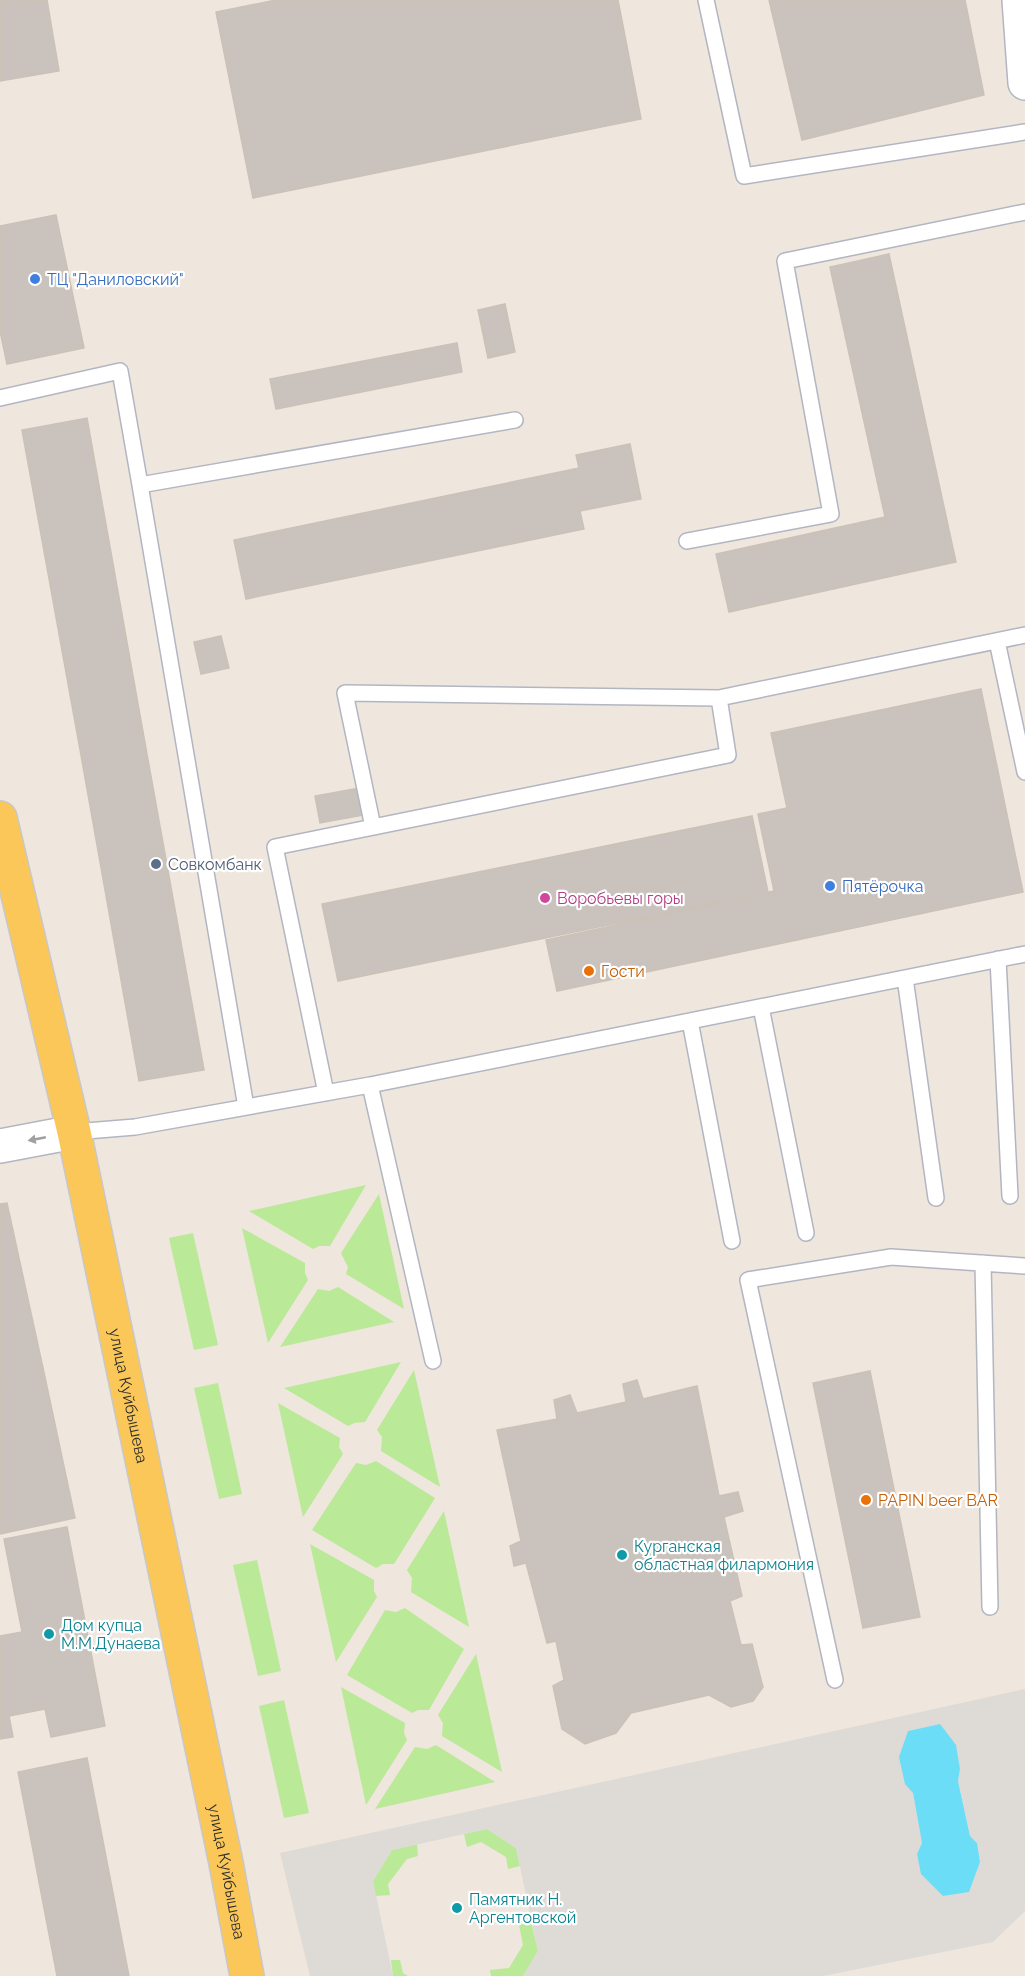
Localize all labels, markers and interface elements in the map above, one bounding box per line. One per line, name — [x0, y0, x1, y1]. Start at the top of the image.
place label: ТЦ "Даниловский" — [47, 270, 184, 289]
marker: ТЦ "Даниловский" — [28, 272, 42, 286]
place label: Совкомбанк — [168, 855, 262, 874]
marker: Совкомбанк — [149, 857, 163, 871]
place label: Пятёрочка — [842, 877, 923, 896]
marker: Пятёрочка — [823, 879, 837, 893]
place label: Воробьевы горы — [557, 889, 684, 908]
marker: Воробьевы горы — [538, 891, 552, 905]
place label: Гости — [601, 962, 645, 981]
marker: Гости — [582, 964, 596, 978]
one-way arrow — [27, 1135, 46, 1144]
street label: улица Куйбышева — [105, 1327, 152, 1465]
place label: PAPIN beer BAR — [878, 1491, 998, 1510]
marker: PAPIN beer BAR — [859, 1493, 873, 1507]
place label: Курганская областная филармония — [634, 1537, 814, 1574]
marker: Курганская областная филармония — [615, 1548, 629, 1562]
place label: Дом купца М.М.Дунаева — [61, 1616, 161, 1653]
marker: Дом купца М.М.Дунаева — [42, 1627, 56, 1641]
street label: улица Куйбышева — [204, 1803, 249, 1941]
place label: Памятник Н. Аргентовской — [469, 1890, 576, 1927]
marker: Памятник Н. Аргентовской — [450, 1901, 464, 1915]

